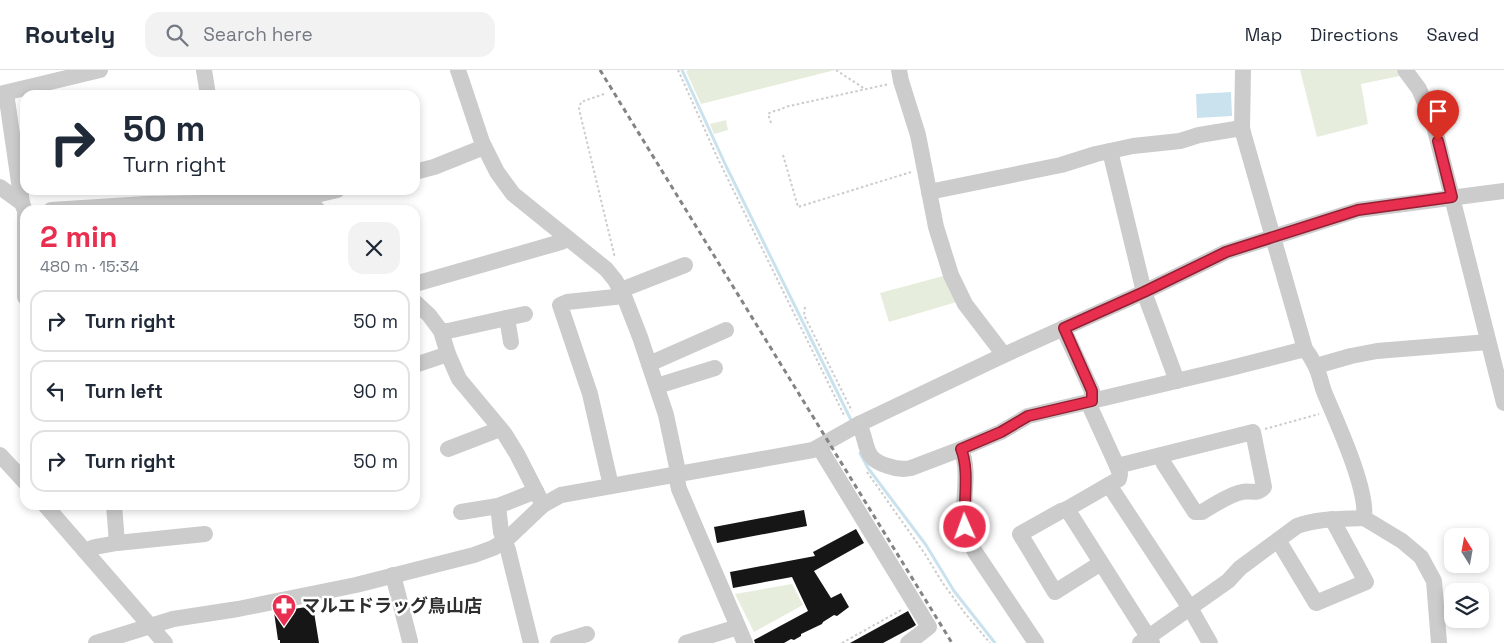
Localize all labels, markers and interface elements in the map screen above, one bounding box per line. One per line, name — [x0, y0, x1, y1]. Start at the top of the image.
search box — [145, 12, 495, 57]
text: Routely — [25, 19, 115, 50]
icon: search — [163, 21, 191, 49]
text: Search here — [203, 22, 313, 47]
text: Map — [1245, 23, 1282, 46]
text: Directions — [1310, 23, 1399, 46]
text: Saved — [1427, 23, 1479, 46]
pin — [1417, 90, 1459, 141]
icon: arrive — [1424, 97, 1452, 125]
text: 50 m — [123, 107, 205, 151]
icon: right — [40, 110, 105, 175]
text: Turn right — [123, 150, 226, 178]
text: 2 min — [40, 217, 118, 256]
button: close — [348, 222, 400, 274]
text: 480 m · 15:34 — [40, 256, 139, 277]
icon: right — [42, 307, 70, 335]
text: Turn right — [85, 309, 175, 334]
text: 50 m — [353, 309, 398, 334]
icon: left — [42, 377, 70, 405]
text: Turn left — [85, 379, 163, 404]
text: 90 m — [353, 379, 398, 404]
icon: right — [42, 447, 70, 475]
text: Turn right — [85, 449, 175, 474]
text: 50 m — [353, 449, 398, 474]
position arrow — [938, 500, 990, 552]
north arrow — [1444, 528, 1489, 572]
map controls — [1444, 528, 1489, 628]
button: layers — [1444, 583, 1489, 628]
pharmacy icon: マルエドラッグ鳥山店 — [271, 593, 297, 627]
place label: マルエドラッグ鳥山店 — [302, 594, 482, 617]

